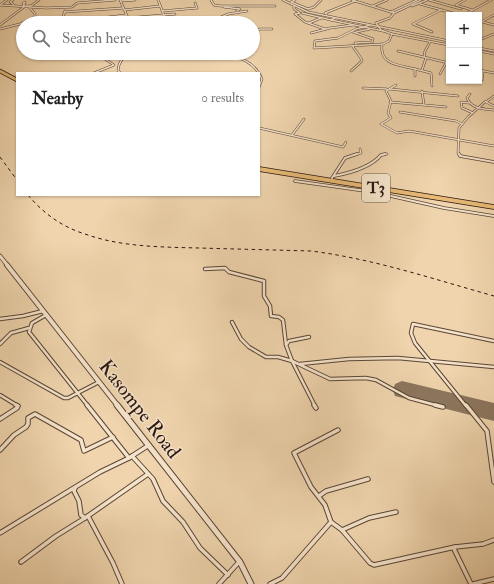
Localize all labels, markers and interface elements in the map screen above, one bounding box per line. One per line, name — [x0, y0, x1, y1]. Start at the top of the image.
map controls — [446, 12, 482, 84]
button: + — [446, 12, 482, 48]
search box — [16, 16, 260, 60]
icon: search — [30, 27, 52, 49]
text: Search here — [62, 29, 131, 48]
button: − — [446, 48, 482, 84]
text: Nearby — [32, 88, 83, 109]
text: 0 results — [201, 90, 244, 106]
road number: T3 — [362, 174, 390, 202]
street label: Kasompe Road — [93, 355, 186, 464]

